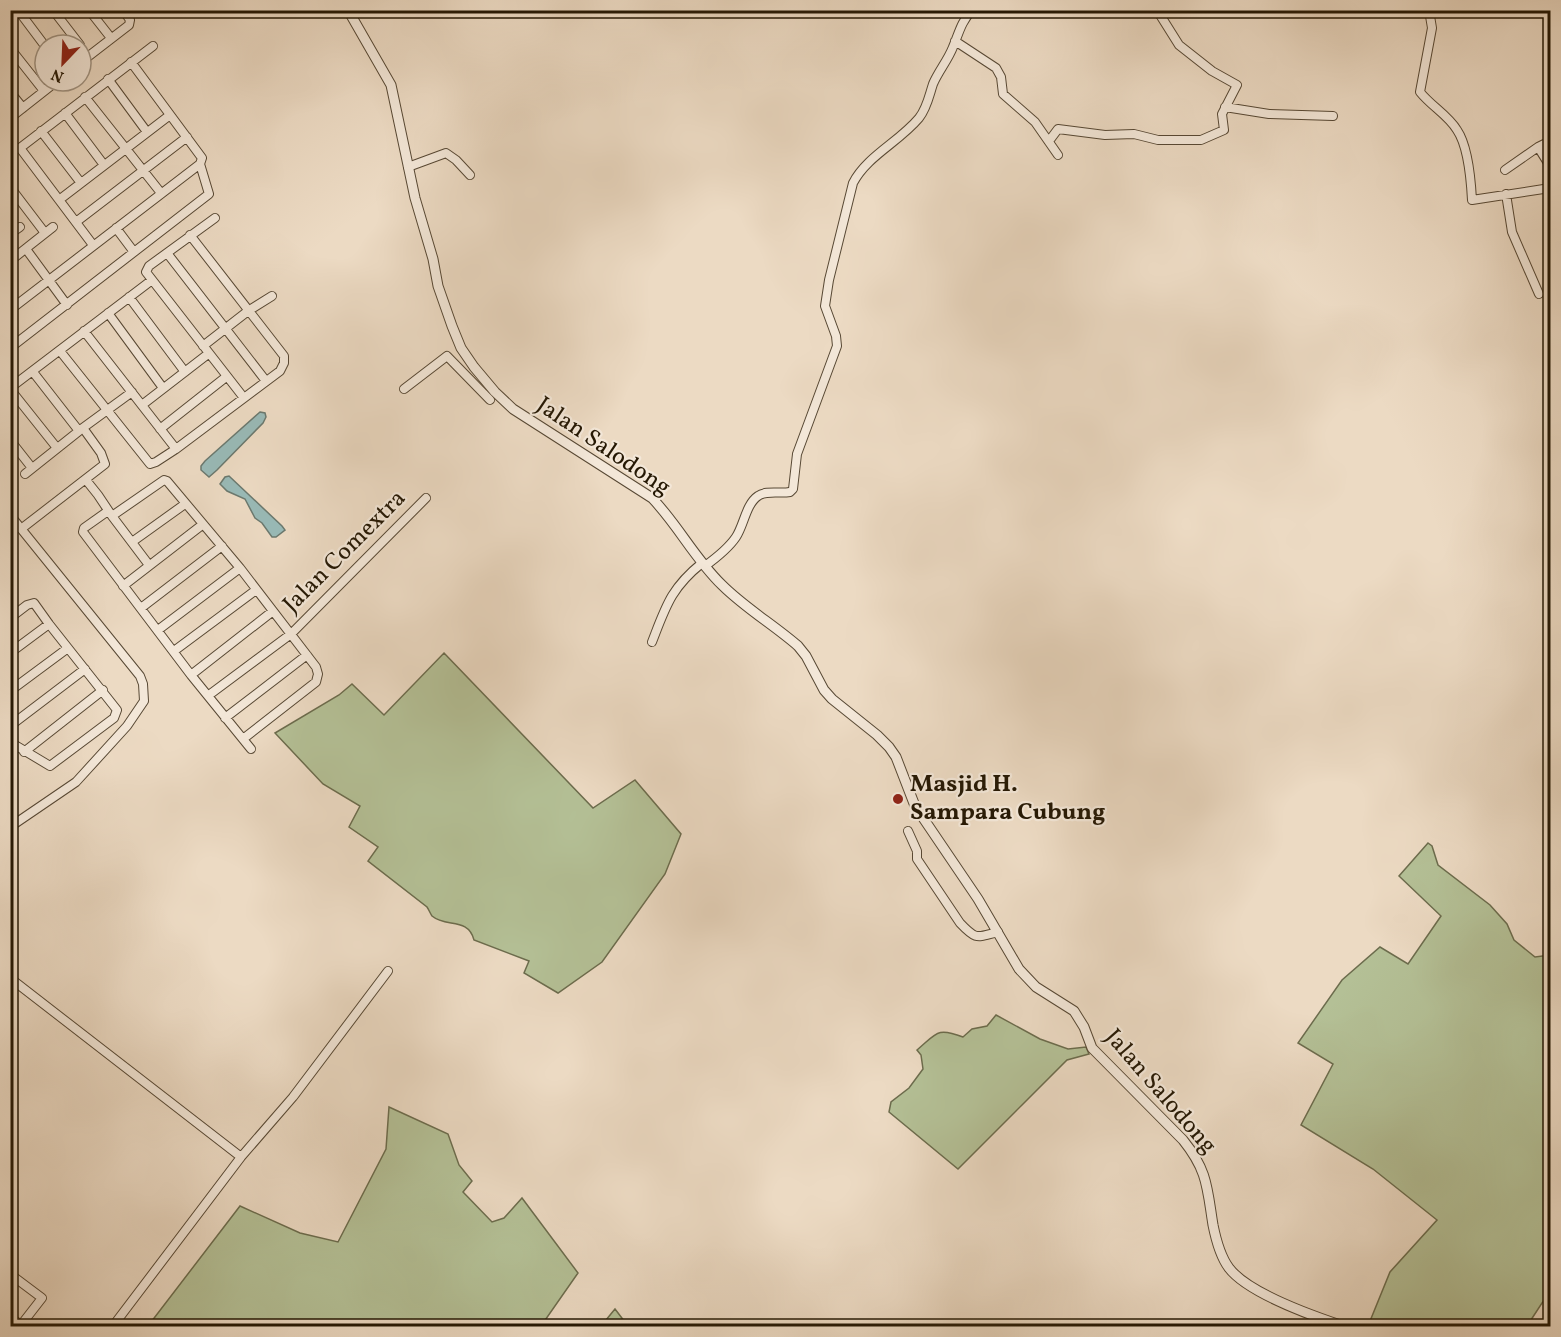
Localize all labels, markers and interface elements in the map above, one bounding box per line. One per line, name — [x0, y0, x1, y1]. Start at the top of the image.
north arrow — [33, 33, 93, 93]
text: N — [48, 62, 68, 87]
street label: Jalan Salodong — [529, 389, 677, 505]
street label: Jalan Comextra — [276, 483, 414, 621]
place label: Masjid H. Sampara Cubung — [910, 768, 1105, 830]
marker: Masjid H. Sampara Cubung — [891, 792, 905, 806]
street label: Jalan Salodong — [1096, 1022, 1224, 1162]

